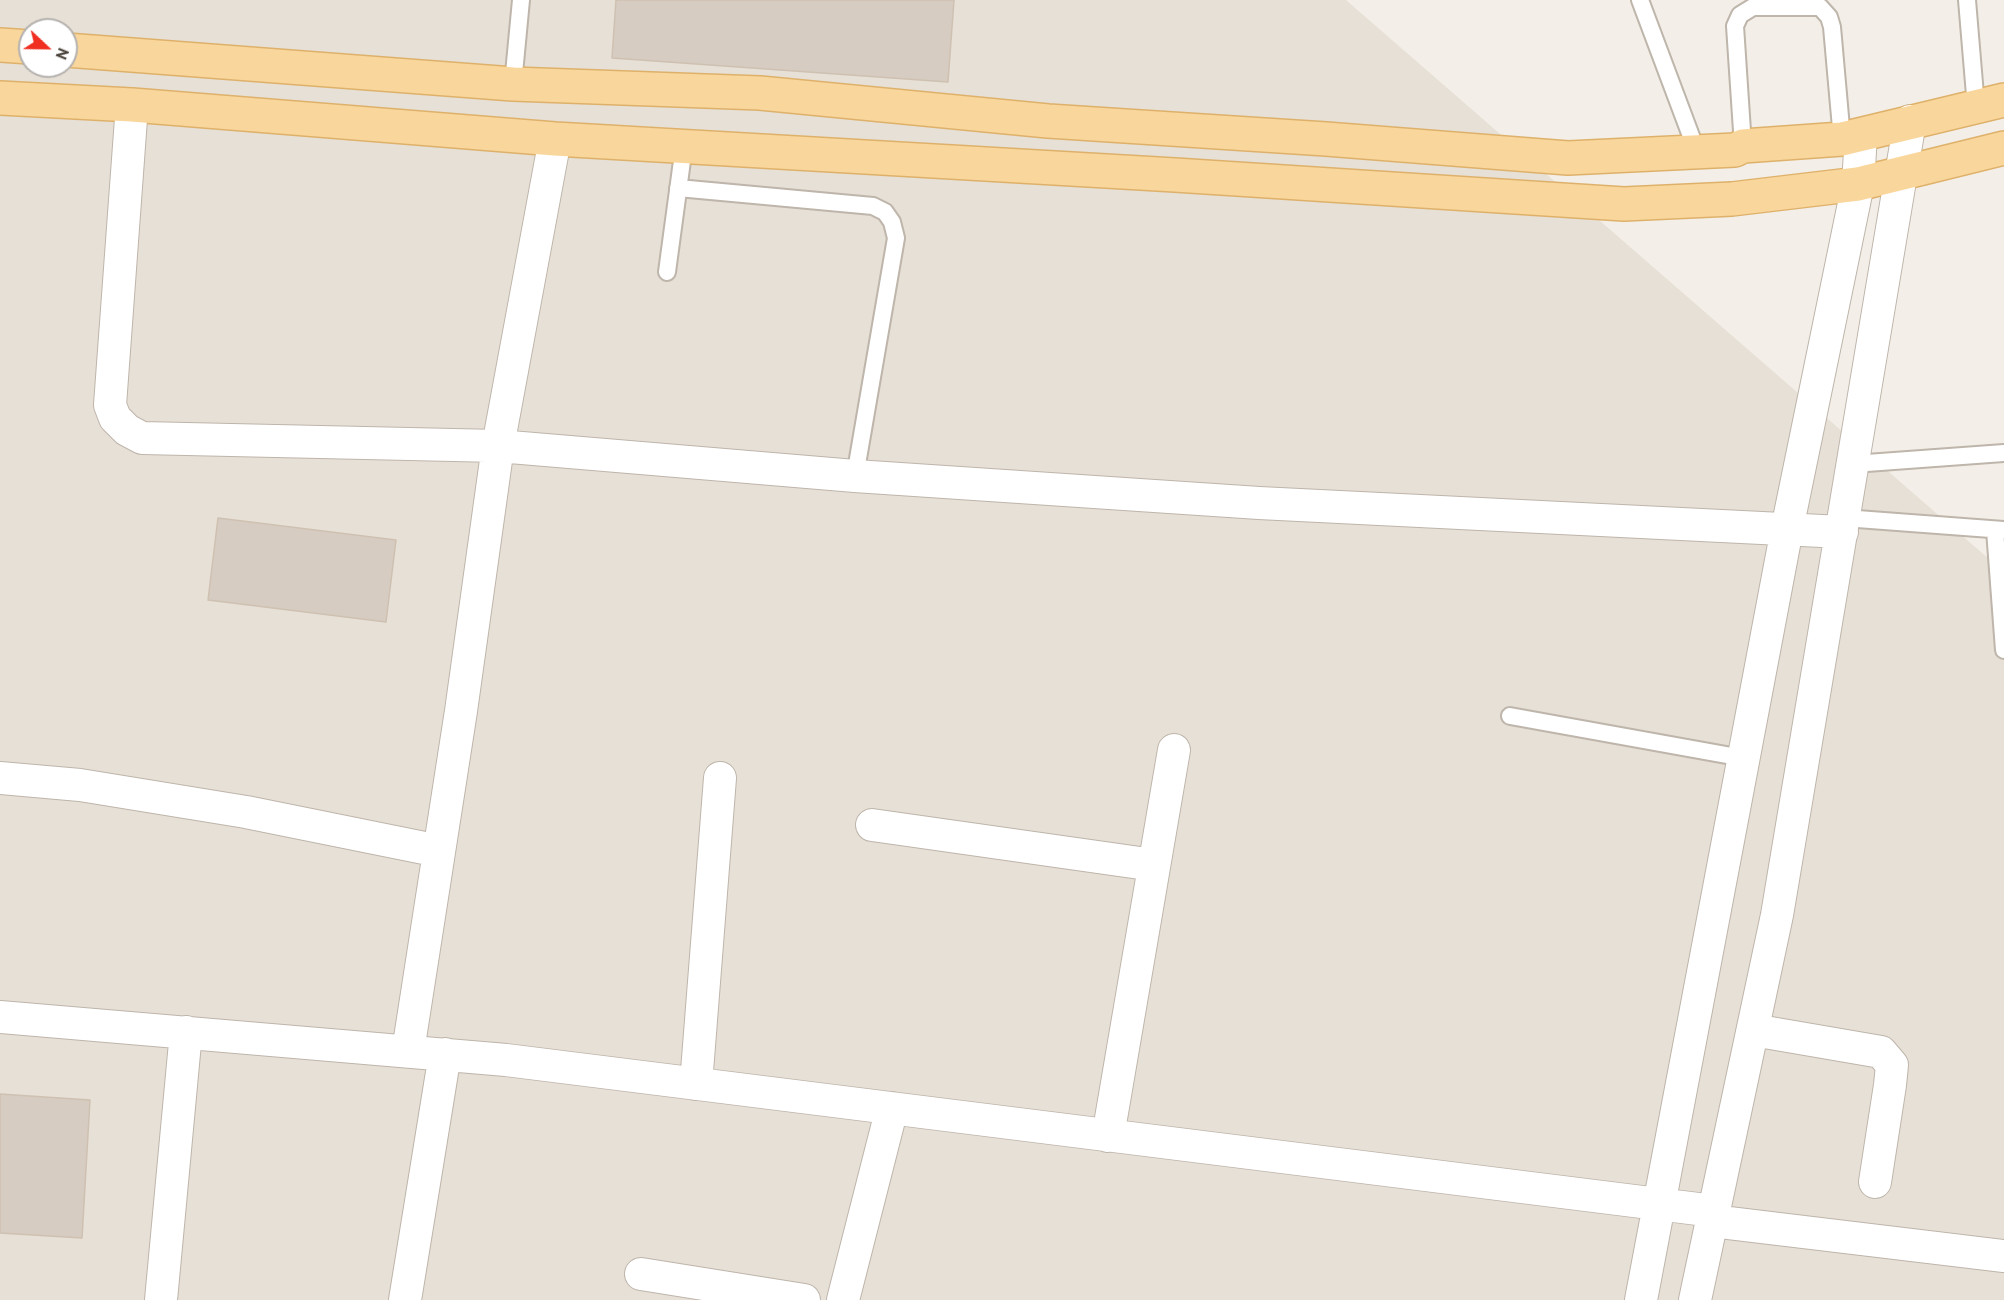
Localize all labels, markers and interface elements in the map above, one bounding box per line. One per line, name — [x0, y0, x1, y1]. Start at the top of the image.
north arrow — [18, 18, 78, 78]
text: N — [52, 45, 74, 63]

